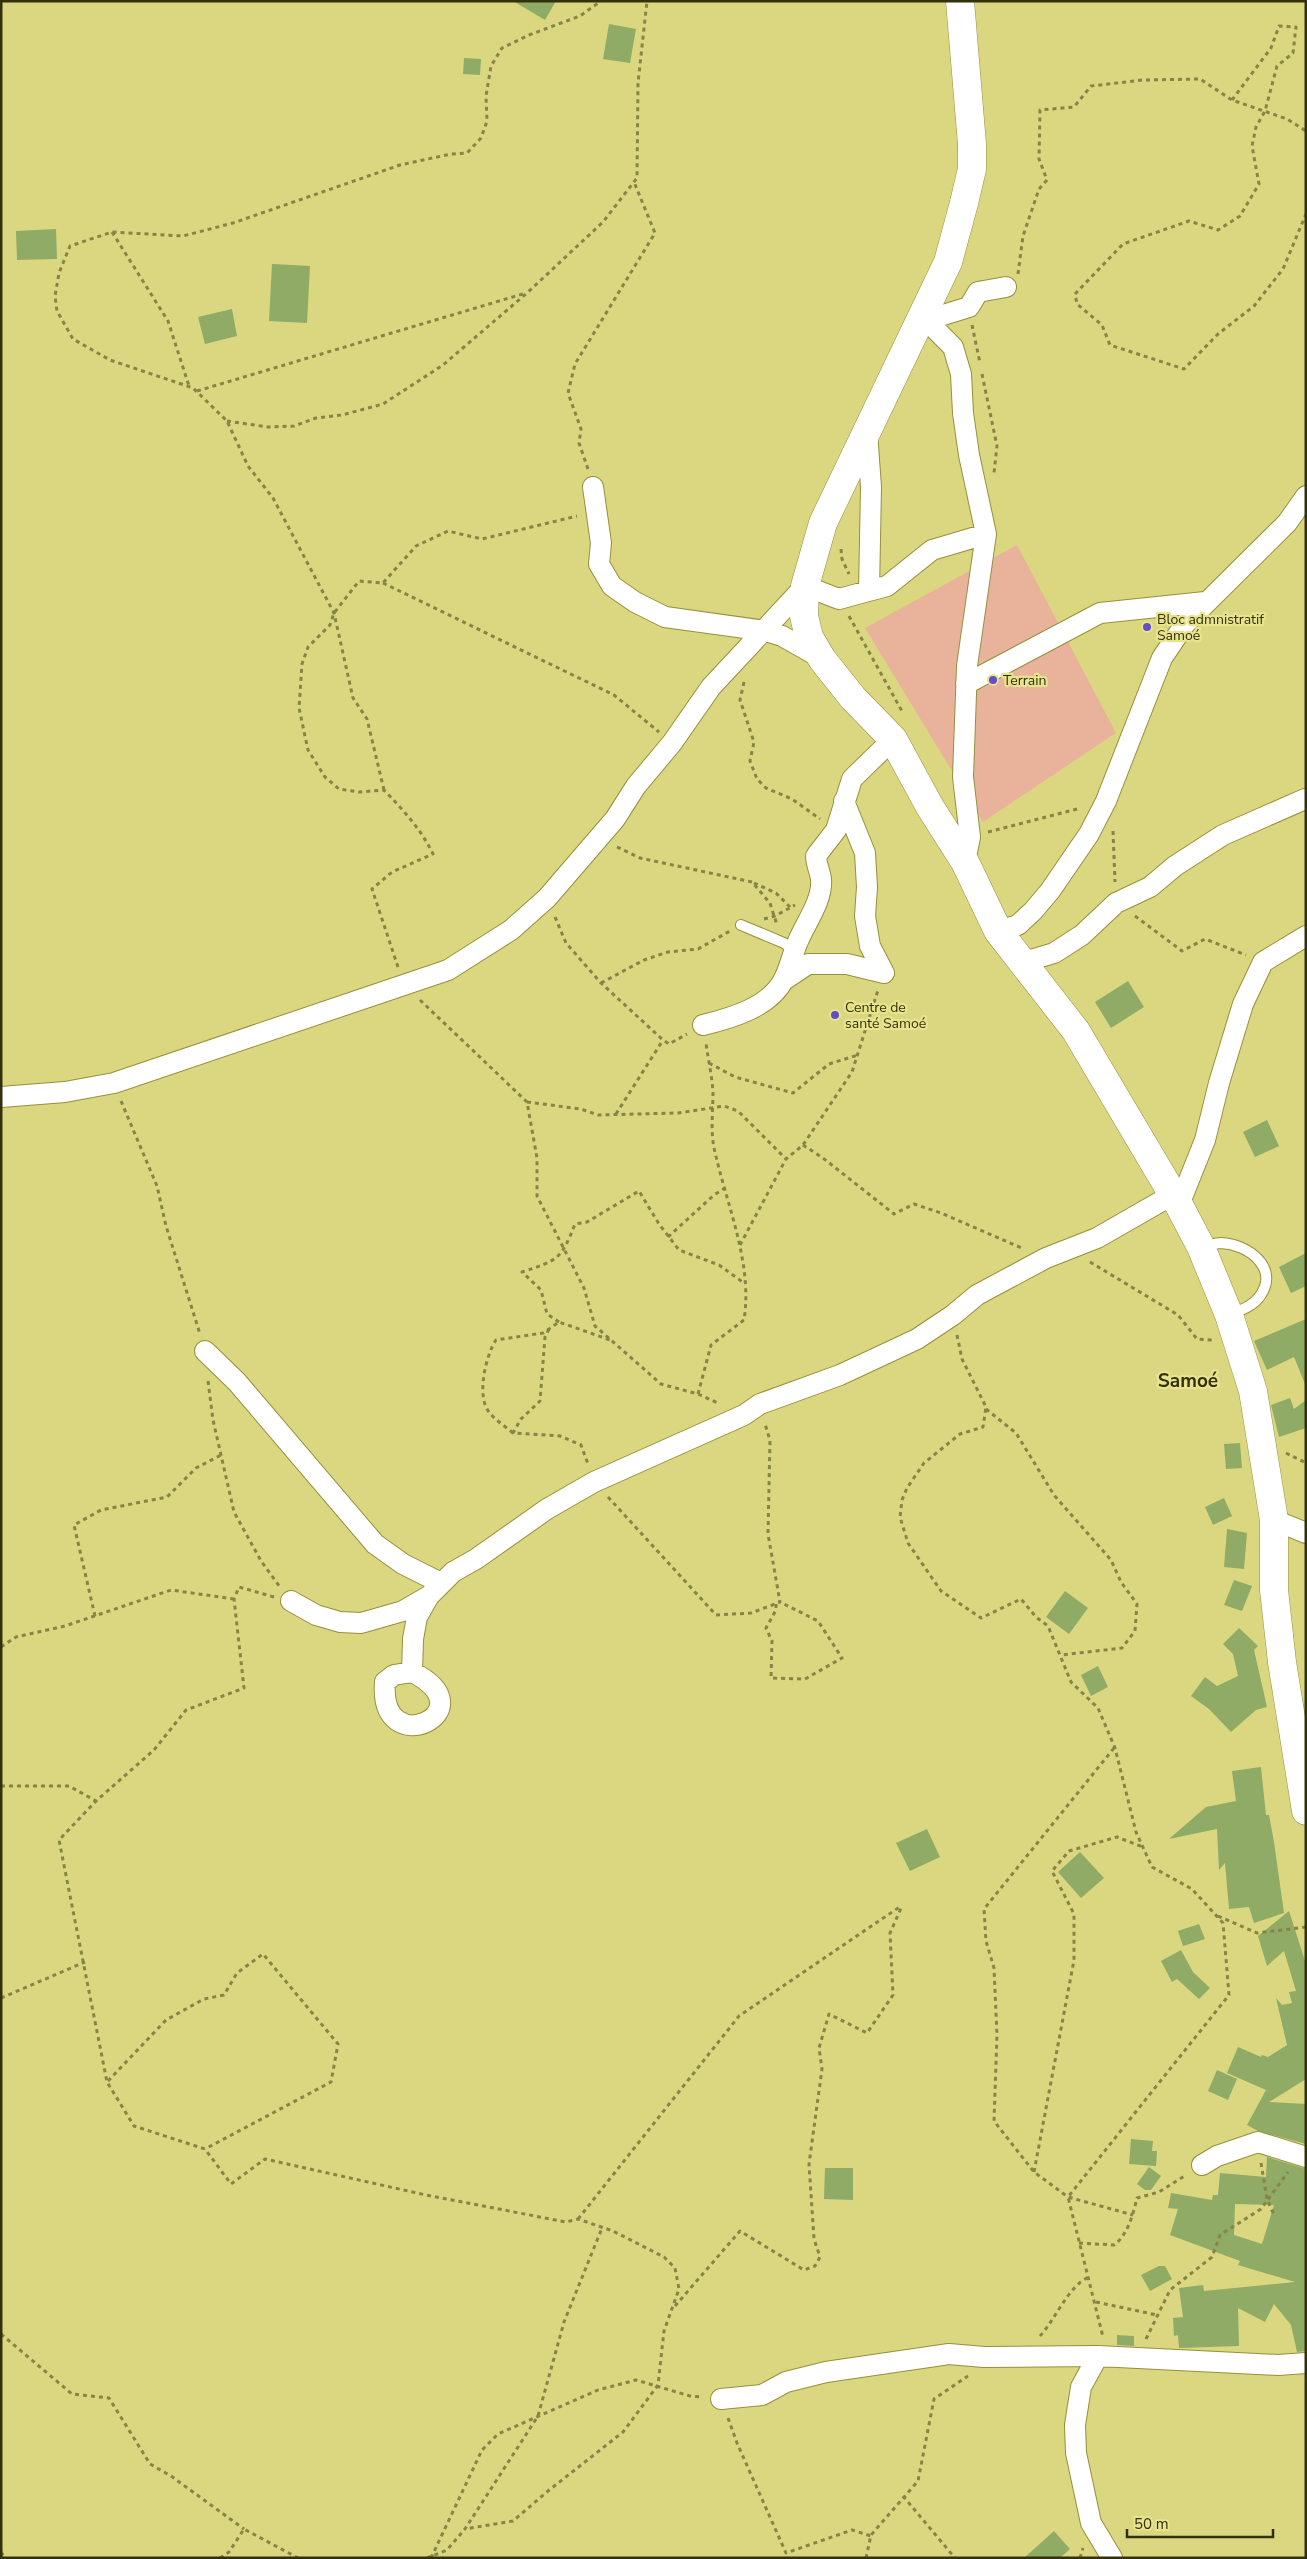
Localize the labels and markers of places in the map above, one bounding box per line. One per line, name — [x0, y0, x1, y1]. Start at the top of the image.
place label: Bloc admnistratif Samoé — [1157, 610, 1264, 645]
marker: Bloc admnistratif Samoé — [1141, 621, 1153, 633]
place label: Terrain — [1003, 671, 1046, 690]
marker: Terrain — [987, 674, 999, 686]
place label: Centre de santé Samoé — [845, 998, 926, 1033]
marker: Centre de santé Samoé — [829, 1009, 841, 1021]

